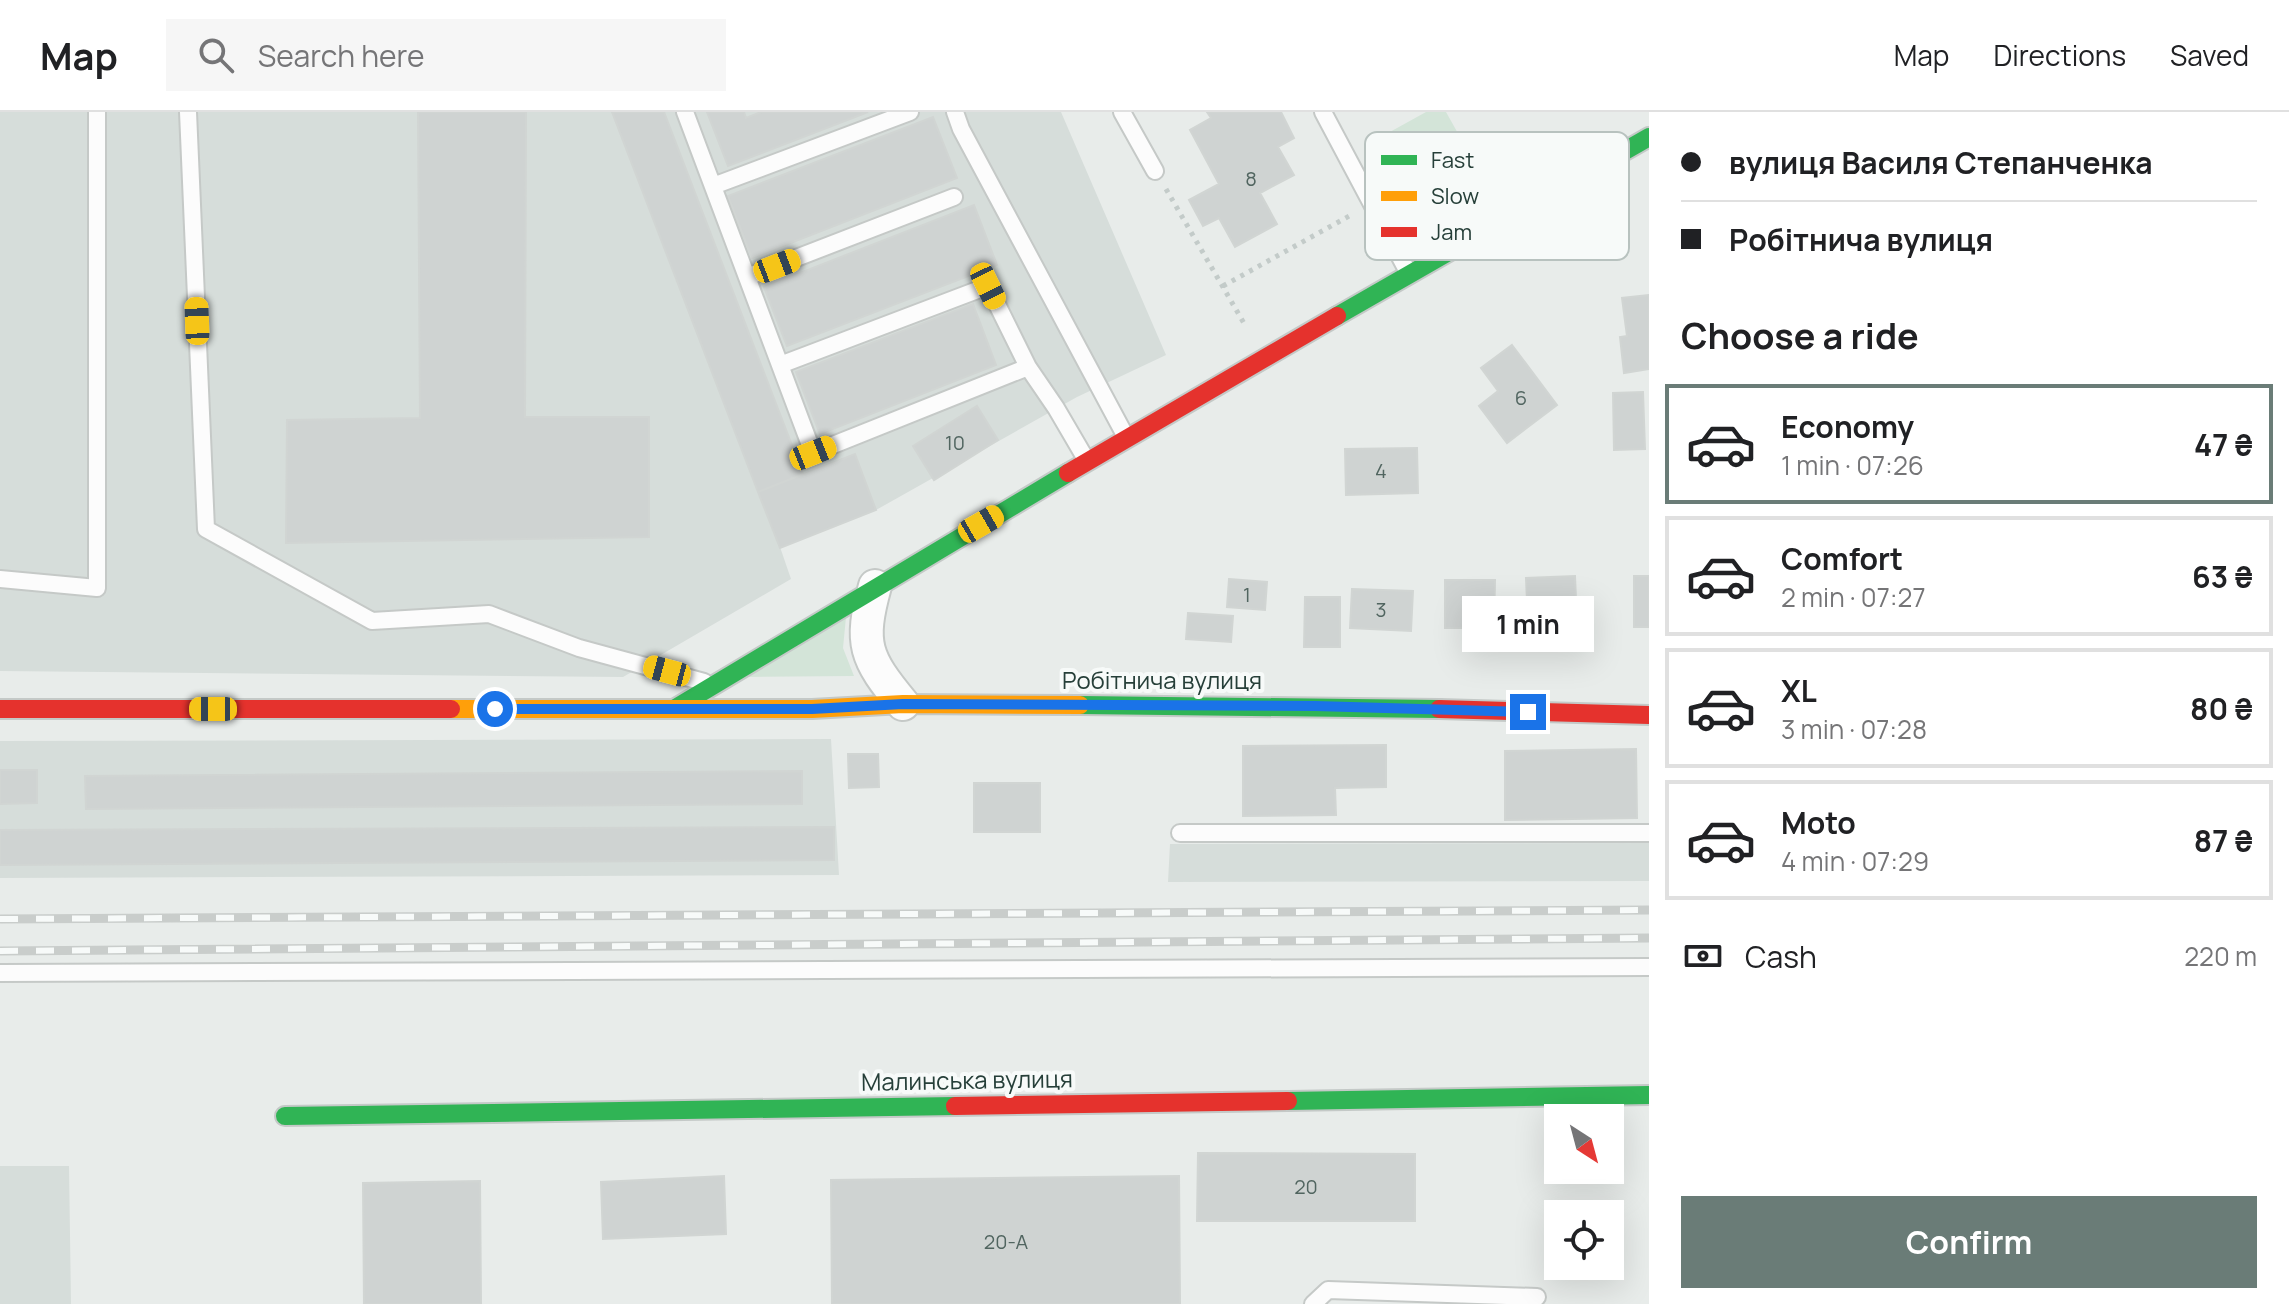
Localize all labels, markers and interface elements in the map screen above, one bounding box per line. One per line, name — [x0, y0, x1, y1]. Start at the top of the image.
search box — [166, 19, 726, 91]
text: Map — [40, 29, 118, 81]
icon: search — [194, 33, 238, 77]
text: Search here — [258, 35, 425, 76]
text: Map — [1894, 36, 1949, 74]
text: Directions — [1993, 36, 2126, 74]
text: Saved — [2170, 36, 2249, 74]
legend — [1365, 132, 1629, 260]
text: вулиця Василя Степанченка — [1729, 142, 2153, 183]
text: Fast — [1431, 145, 1474, 175]
house number: 8 — [1245, 165, 1257, 192]
text: Slow — [1431, 181, 1479, 211]
text: Jam — [1431, 217, 1472, 247]
text: Робітнича вулиця — [1729, 219, 1993, 260]
car — [750, 246, 804, 286]
car — [967, 259, 1009, 313]
car — [184, 297, 210, 345]
text: Choose a ride — [1681, 311, 1919, 360]
house number: 6 — [1515, 384, 1527, 411]
text: Economy — [1781, 406, 1914, 447]
icon: car — [1685, 408, 1757, 480]
text: 47 ₴ — [2194, 424, 2253, 465]
house number: 10 — [945, 429, 965, 456]
car — [786, 433, 840, 473]
text: 1 min · 07:26 — [1781, 447, 1924, 483]
house number: 4 — [1375, 457, 1387, 484]
car — [954, 502, 1008, 546]
text: Comfort — [1781, 538, 1903, 579]
icon: car — [1685, 540, 1757, 612]
text: 63 ₴ — [2192, 556, 2253, 597]
text: 2 min · 07:27 — [1781, 579, 1925, 615]
house number: 1 — [1243, 581, 1251, 608]
house number: 3 — [1375, 596, 1387, 623]
callout: 1 min — [1462, 596, 1594, 652]
text: 1 min — [1496, 606, 1560, 642]
car — [641, 653, 693, 689]
street label: Робітнича вулиця — [1062, 663, 1262, 696]
text: XL — [1781, 670, 1817, 711]
icon: car — [1685, 672, 1757, 744]
text: 80 ₴ — [2190, 688, 2253, 729]
route start — [477, 691, 513, 727]
route end — [1510, 694, 1546, 730]
car — [189, 697, 237, 721]
text: 3 min · 07:28 — [1781, 711, 1927, 747]
text: Moto — [1781, 802, 1856, 843]
icon: car — [1685, 804, 1757, 876]
text: 87 ₴ — [2194, 820, 2253, 861]
text: 4 min · 07:29 — [1781, 843, 1929, 879]
icon: cash — [1681, 934, 1725, 978]
text: Cash — [1745, 936, 1817, 977]
text: 220 m — [2184, 938, 2257, 974]
street label: Малинська вулиця — [861, 1061, 1073, 1098]
north arrow — [1544, 1104, 1624, 1184]
map controls — [1544, 1104, 1624, 1280]
house number: 20 — [1294, 1173, 1318, 1200]
button: Confirm — [1681, 1196, 2257, 1288]
button: locate — [1544, 1200, 1624, 1280]
house number: 20-А — [984, 1228, 1028, 1255]

